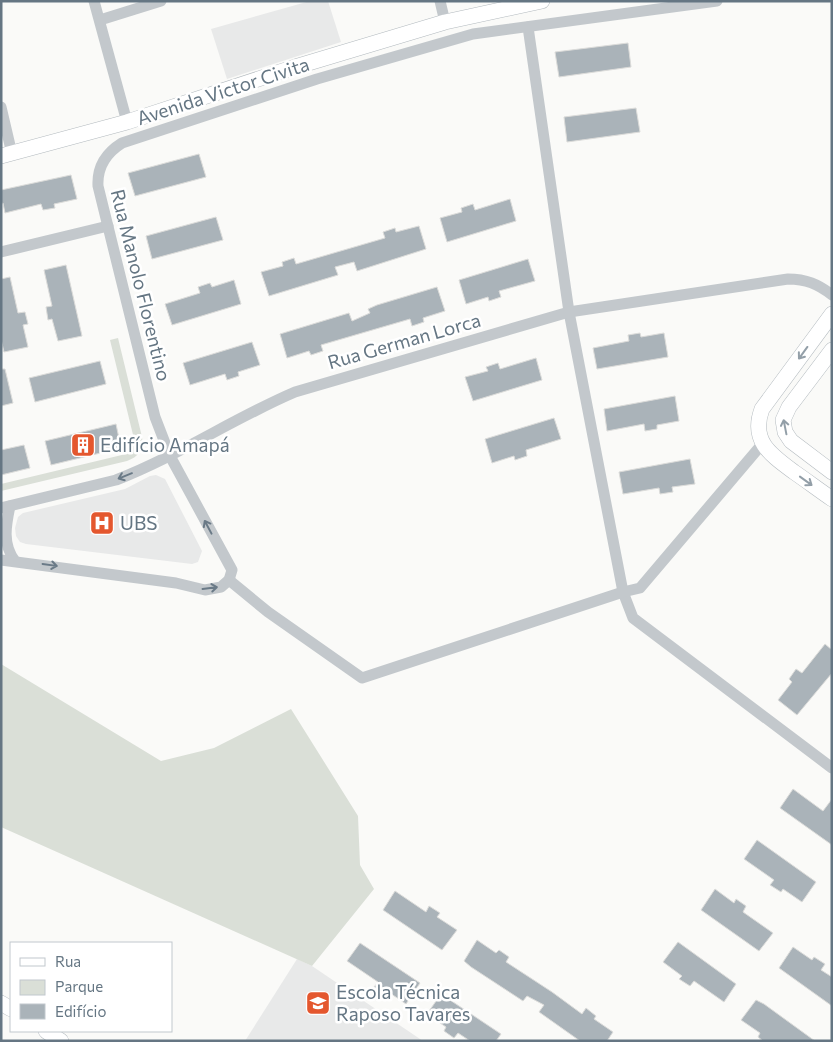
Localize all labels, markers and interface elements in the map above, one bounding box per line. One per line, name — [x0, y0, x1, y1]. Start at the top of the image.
street label: Avenida Victor Civita — [134, 52, 312, 129]
street label: Rua Manolo Florentino — [106, 187, 176, 383]
street label: Rua German Lorca — [325, 308, 483, 373]
one-way arrow — [798, 346, 808, 360]
one-way arrow — [780, 420, 790, 436]
building icon: Edifício Amapá — [70, 432, 96, 458]
place label: Edifício Amapá — [100, 433, 230, 456]
one-way arrow — [118, 472, 134, 481]
one-way arrow — [799, 476, 813, 486]
hospital icon: UBS — [89, 510, 115, 536]
place label: UBS — [120, 511, 157, 534]
one-way arrow — [203, 520, 213, 535]
one-way arrow — [41, 561, 57, 571]
one-way arrow — [201, 583, 217, 593]
legend — [10, 942, 172, 1032]
text: Rua — [55, 952, 81, 970]
text: Parque — [55, 977, 103, 995]
place label: Escola Técnica Raposo Tavares — [336, 980, 470, 1025]
school or university icon: Escola Técnica Raposo Tavares — [305, 990, 331, 1016]
text: Edifício — [55, 1002, 106, 1020]

